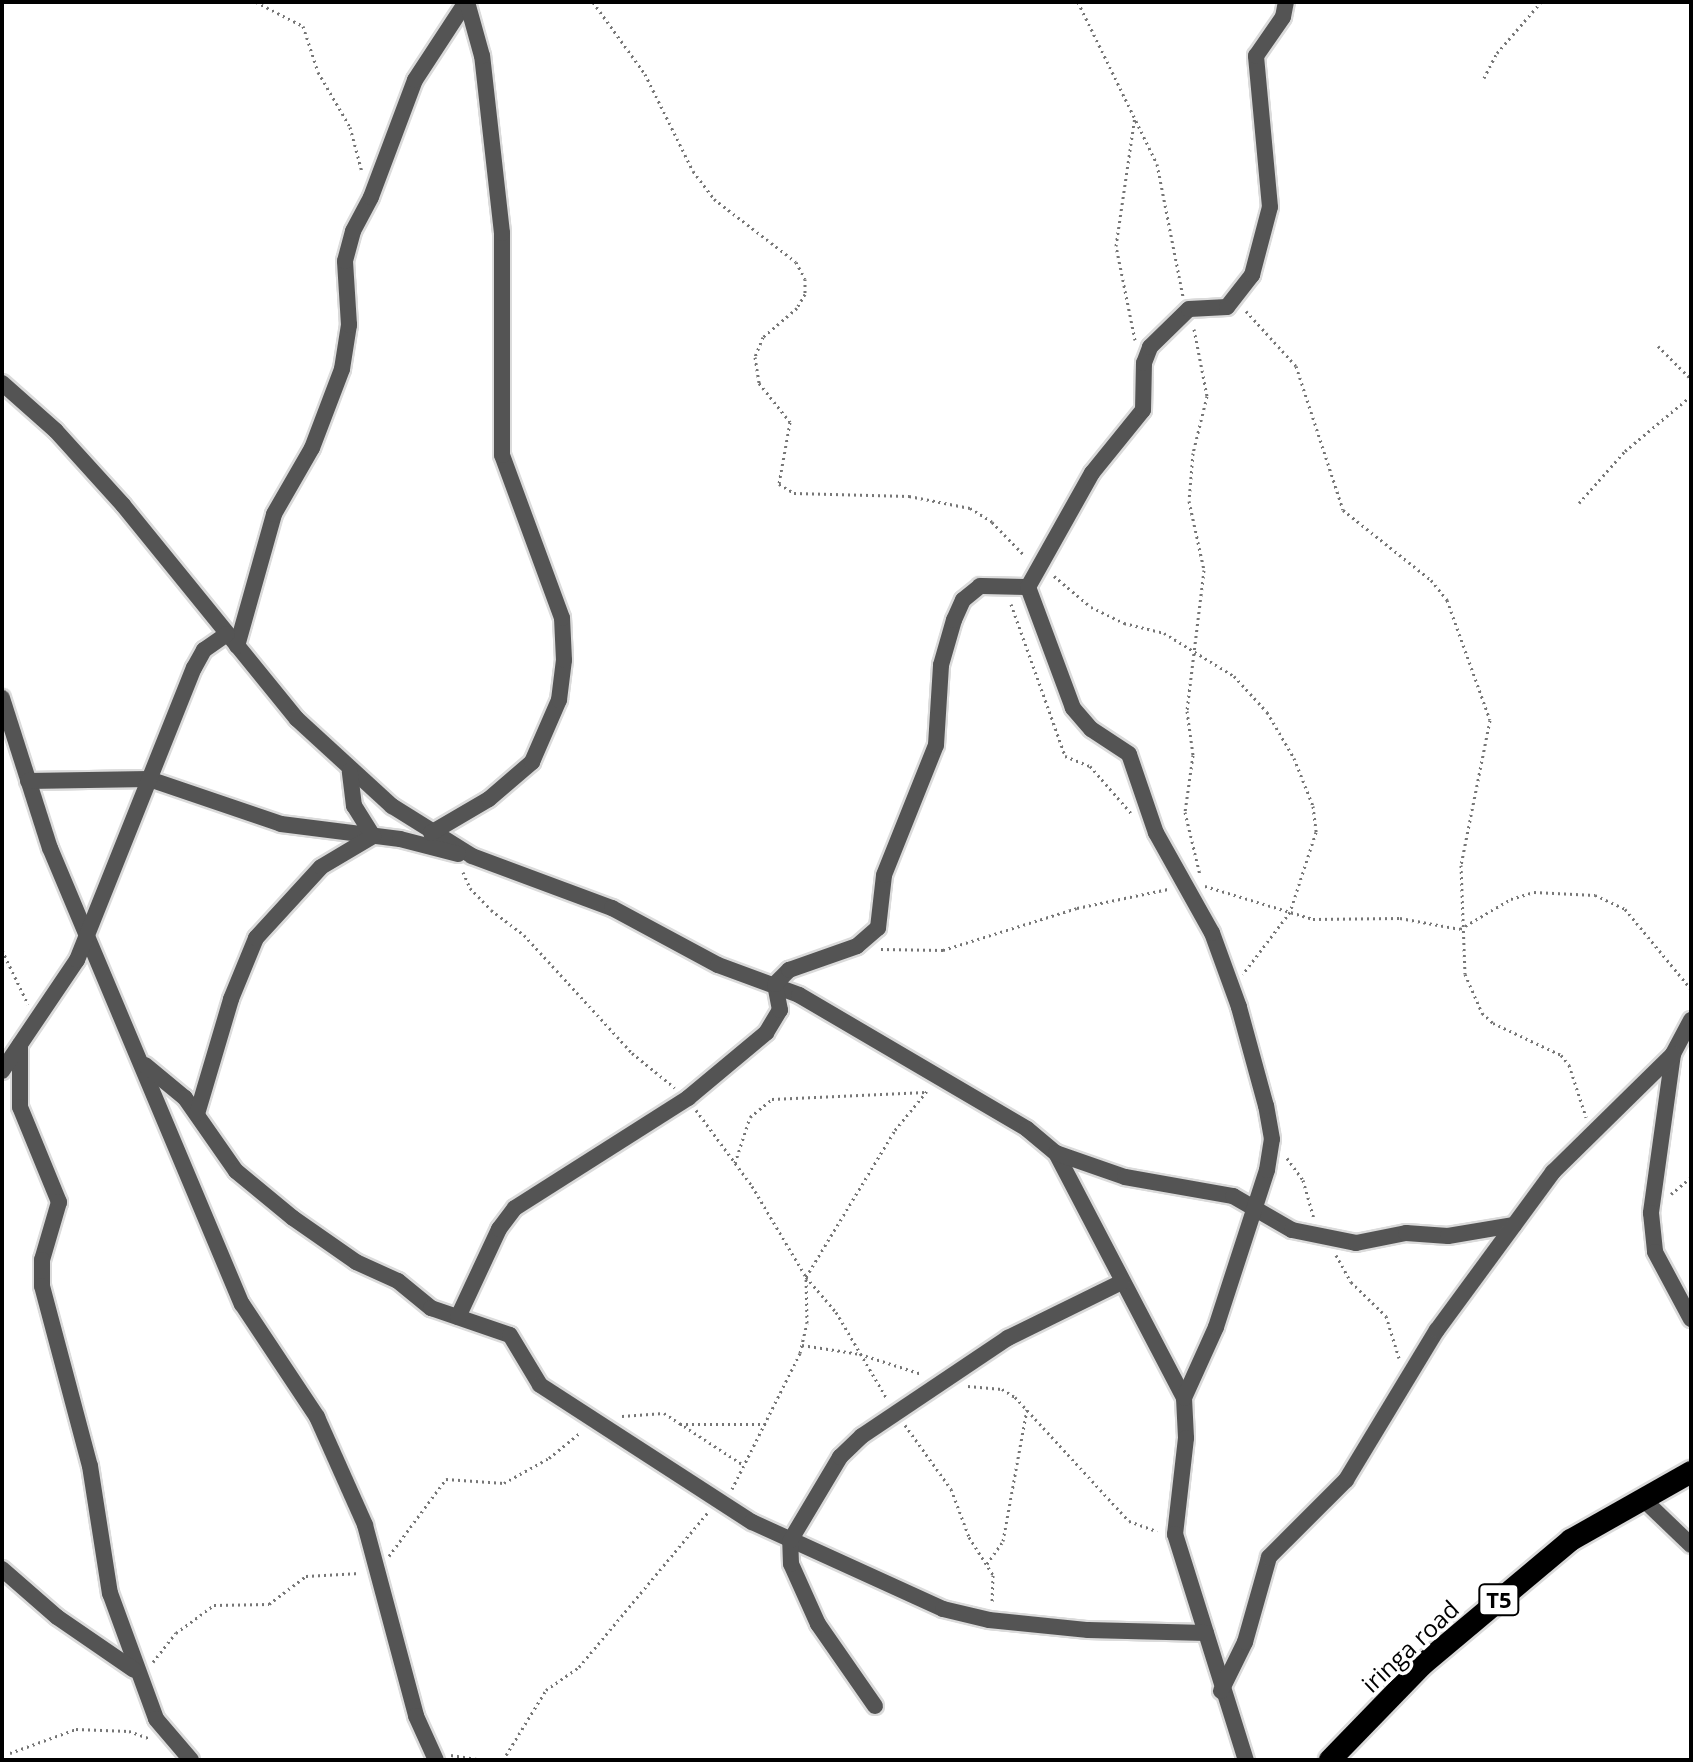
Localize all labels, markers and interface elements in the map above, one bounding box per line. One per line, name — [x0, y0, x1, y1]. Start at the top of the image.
road number: T5 — [1477, 1582, 1521, 1618]
street label: iringa road — [1356, 1594, 1464, 1698]

